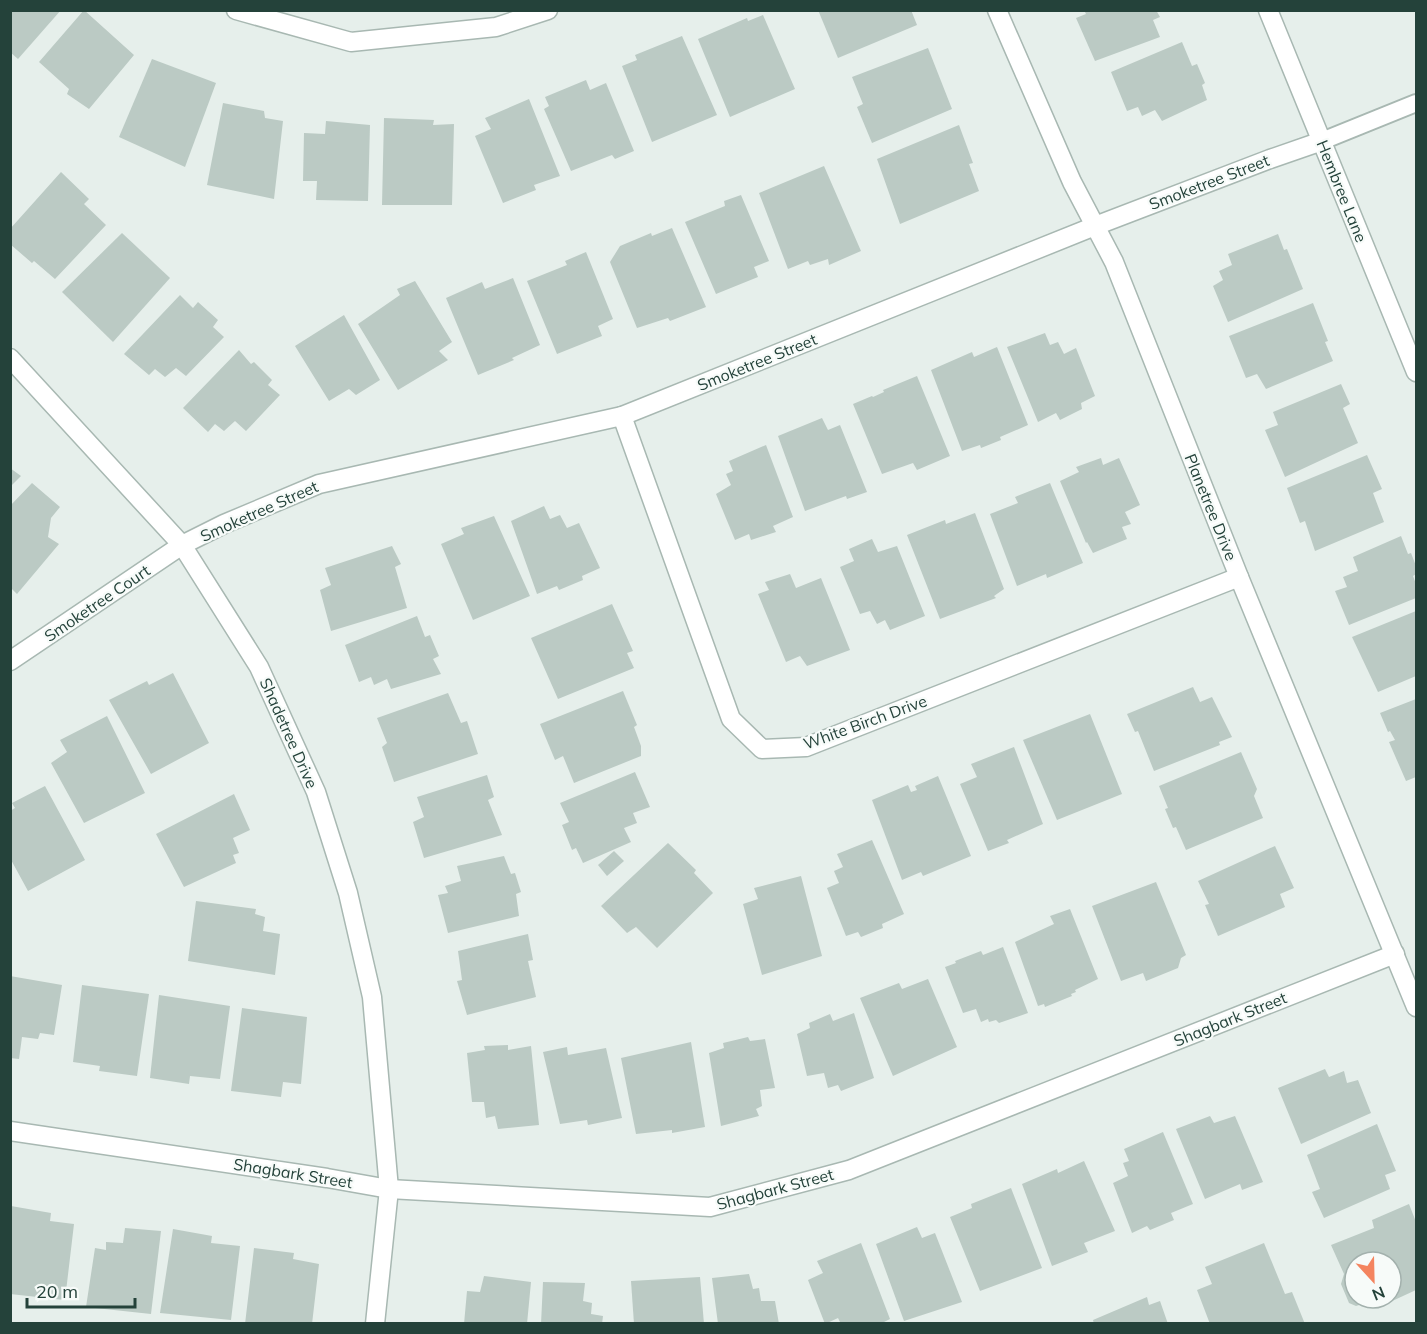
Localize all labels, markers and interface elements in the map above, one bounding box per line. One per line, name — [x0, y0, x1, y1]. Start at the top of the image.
street label: Hembree Lane — [1312, 137, 1372, 245]
street label: Smoketree Street — [1146, 150, 1272, 214]
street label: Smoketree Street — [694, 329, 820, 395]
street label: Planetree Drive — [1180, 451, 1242, 563]
street label: Smoketree Street — [197, 476, 321, 546]
street label: Smoketree Court — [40, 560, 154, 646]
street label: Shadetree Drive — [256, 675, 322, 791]
street label: White Birch Drive — [801, 690, 929, 754]
street label: Shagbark Street — [1170, 987, 1290, 1051]
street label: Shagbark Street — [232, 1154, 354, 1192]
street label: Shagbark Street — [714, 1164, 836, 1214]
north arrow — [1343, 1250, 1403, 1310]
scale bar — [27, 1271, 135, 1309]
text: 20 m — [36, 1280, 78, 1303]
text: N — [1369, 1282, 1388, 1305]

